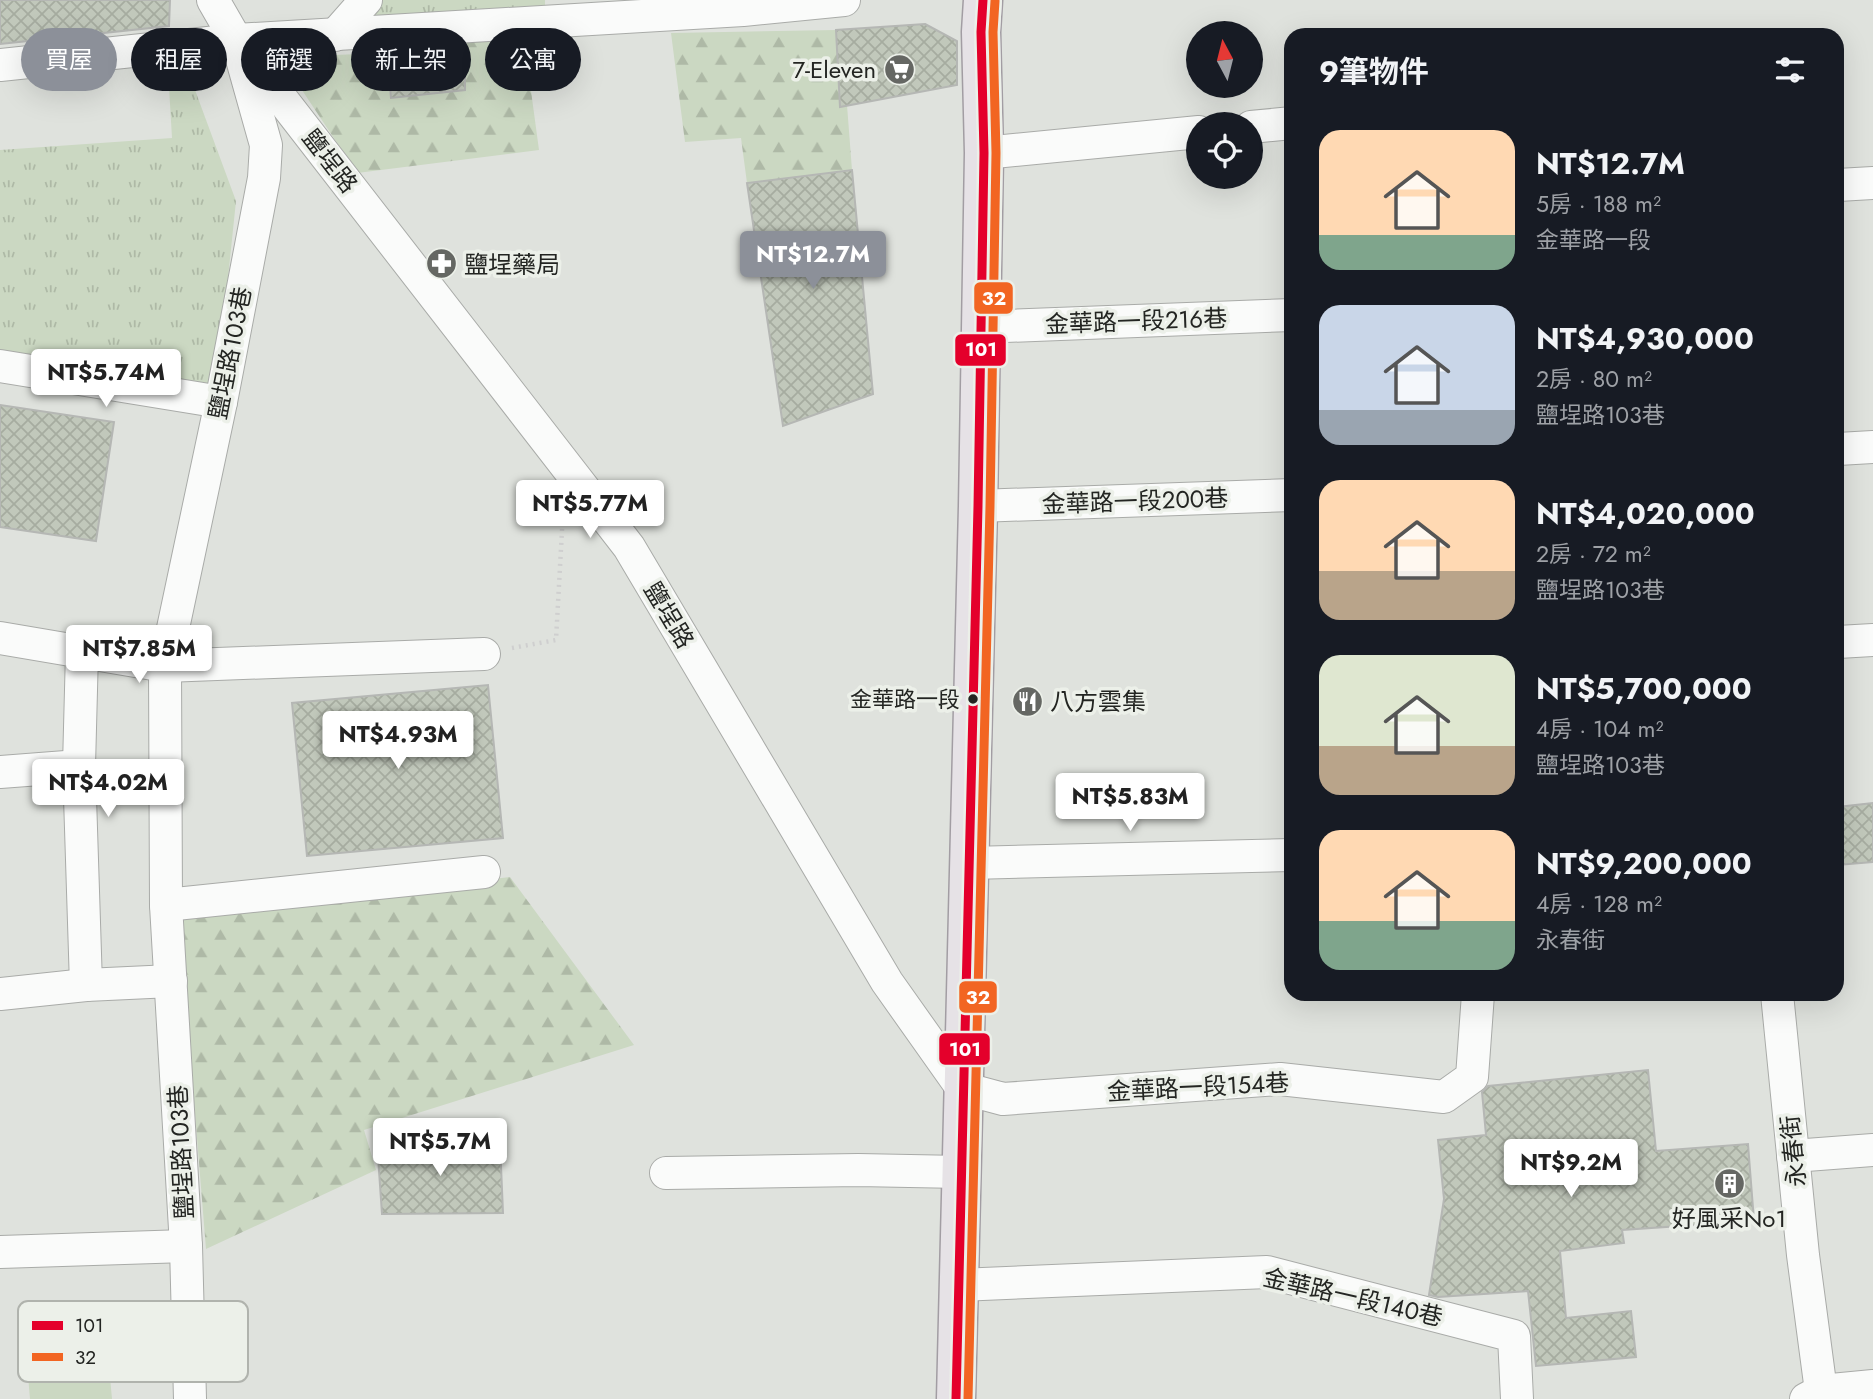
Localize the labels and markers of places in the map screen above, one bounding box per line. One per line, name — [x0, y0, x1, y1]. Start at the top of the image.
place label: 7-Eleven — [792, 52, 876, 87]
supermarket icon: 7-Eleven — [882, 52, 916, 86]
pin: NT$12.7M — [741, 232, 885, 291]
pharmacy icon: 鹽埕藥局 — [424, 247, 458, 281]
place label: 鹽埕藥局 — [464, 247, 560, 282]
pin: NT$5.74M — [34, 350, 178, 409]
pin: NT$5.77M — [518, 480, 662, 540]
pin: NT$7.85M — [67, 626, 211, 685]
place label: 金華路一段 — [850, 683, 960, 715]
restaurant icon: 八方雲集 — [1010, 684, 1044, 718]
place label: 八方雲集 — [1050, 684, 1146, 719]
marker: 金華路一段 — [966, 692, 980, 706]
pin: NT$4.93M — [326, 712, 470, 771]
pin: NT$4.02M — [36, 760, 180, 819]
pin: NT$5.83M — [1058, 774, 1202, 833]
pin: NT$5.7M — [375, 1118, 505, 1178]
pin: NT$9.2M — [1506, 1140, 1636, 1199]
building icon: 好風采No1 — [1712, 1167, 1746, 1201]
place label: 好風采No1 — [1672, 1201, 1786, 1236]

